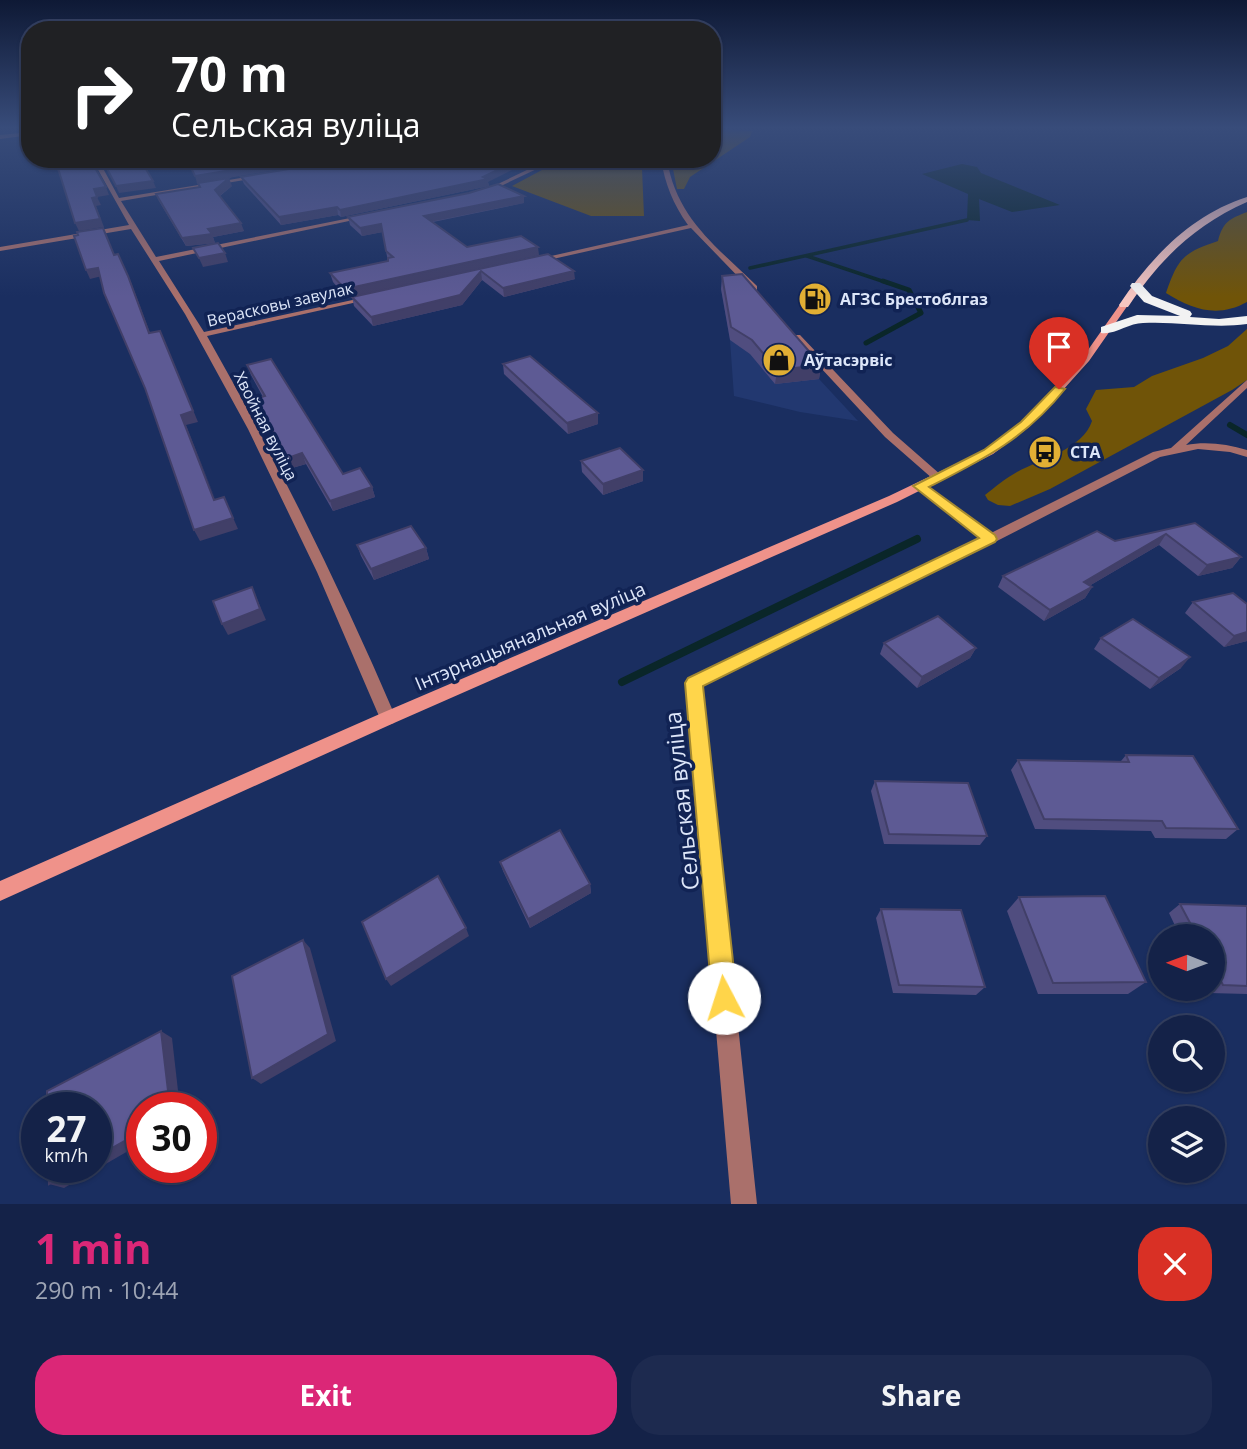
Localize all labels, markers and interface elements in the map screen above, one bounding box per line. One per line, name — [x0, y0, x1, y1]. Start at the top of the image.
text: 70 m — [171, 40, 288, 106]
icon: right — [56, 49, 147, 140]
text: Сельская вуліца — [171, 103, 421, 146]
street label: Верасковы завулак — [205, 276, 356, 332]
fuel station icon: АГЗС Брестоблгаз — [796, 280, 834, 318]
place label: АГЗС Брестоблгаз — [840, 288, 988, 310]
pin — [1029, 317, 1089, 389]
icon: arrive — [1040, 328, 1078, 366]
shop icon: Аўтасэрвіс — [760, 341, 798, 379]
place label: Аўтасэрвіс — [804, 349, 892, 371]
street label: Хвойная вуліца — [229, 368, 303, 484]
bus stop icon: СТА — [1026, 433, 1064, 471]
place label: СТА — [1070, 441, 1101, 463]
street label: Інтэрнацыянальная вуліца — [411, 576, 649, 696]
street label: Сельская вуліца — [656, 710, 706, 892]
north arrow — [1148, 924, 1225, 1001]
map controls — [1148, 924, 1225, 1183]
position arrow — [687, 961, 761, 1035]
button: search — [1148, 1015, 1225, 1092]
speed limit sign: 30 — [126, 1092, 217, 1183]
text: 27 — [46, 1105, 87, 1152]
button: layers — [1148, 1106, 1225, 1183]
text: km/h — [45, 1143, 88, 1167]
text: 1 min — [35, 1219, 152, 1276]
button: close — [1138, 1227, 1212, 1301]
text: 290 m · 10:44 — [35, 1274, 178, 1306]
button: Exit — [35, 1355, 617, 1435]
button: Share — [631, 1355, 1212, 1435]

